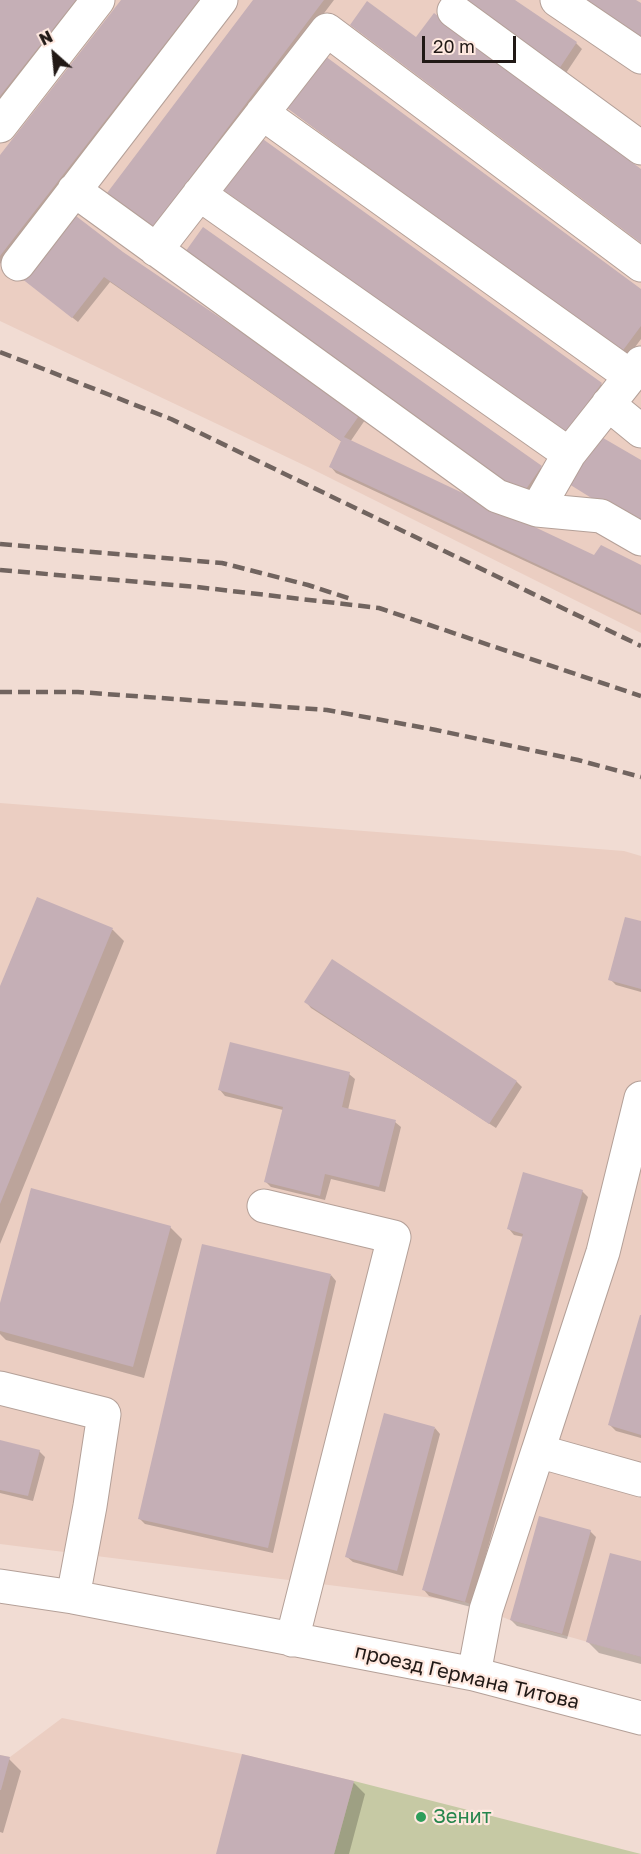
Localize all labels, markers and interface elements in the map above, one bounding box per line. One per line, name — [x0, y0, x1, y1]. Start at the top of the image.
north arrow — [24, 24, 84, 84]
scale bar — [425, 24, 520, 62]
text: N — [36, 26, 56, 50]
text: 20 m — [433, 35, 475, 57]
street label: проезд Германа Титова — [352, 1639, 582, 1715]
place label: Зенит — [433, 1805, 492, 1829]
marker: Зенит — [414, 1810, 428, 1824]

